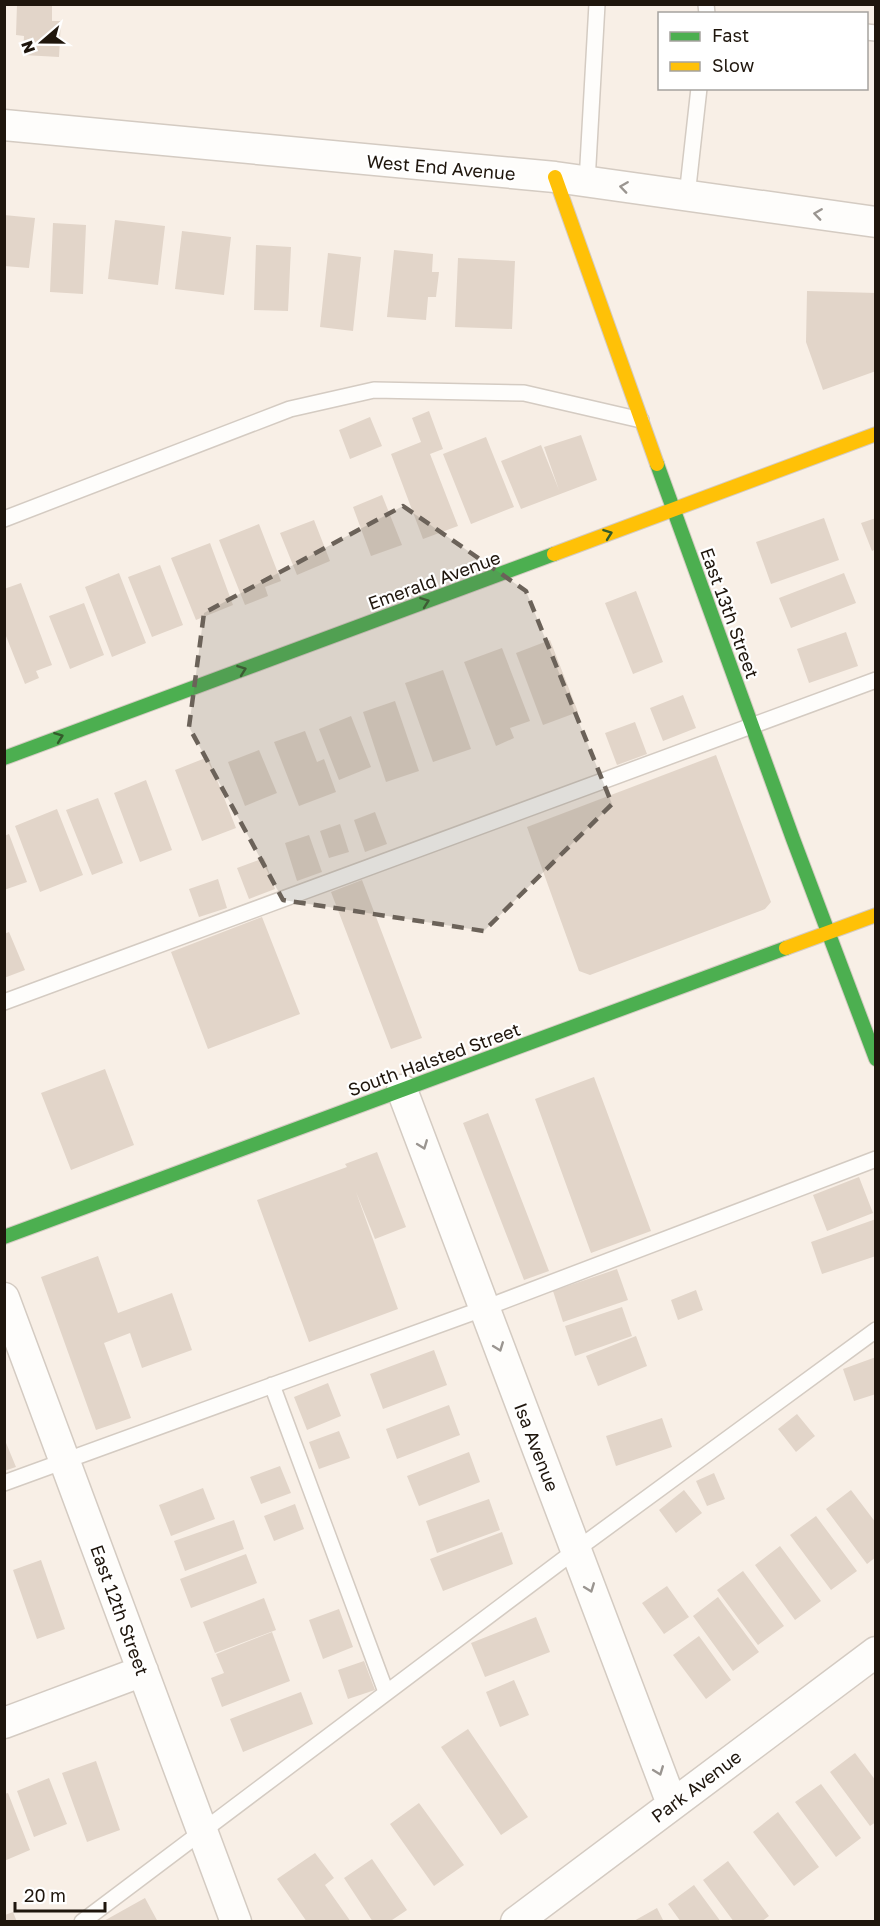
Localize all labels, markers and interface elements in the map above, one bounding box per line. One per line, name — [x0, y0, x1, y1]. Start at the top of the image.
north arrow — [12, 12, 72, 72]
legend — [658, 12, 868, 90]
text: Fast — [712, 24, 749, 46]
text: N — [16, 38, 39, 56]
text: Slow — [712, 54, 755, 76]
street label: West End Avenue — [366, 150, 516, 184]
one-way arrow — [620, 181, 629, 193]
one-way arrow — [813, 208, 822, 220]
one-way arrow — [602, 529, 613, 542]
street label: East 13th Street — [696, 545, 764, 681]
street label: Emerald Avenue — [365, 546, 503, 614]
one-way arrow — [419, 597, 430, 609]
one-way arrow — [236, 664, 247, 677]
one-way arrow — [54, 732, 64, 745]
street label: South Halsted Street — [345, 1018, 523, 1100]
one-way arrow — [416, 1139, 428, 1150]
one-way arrow — [492, 1341, 505, 1352]
street label: Isa Avenue — [510, 1399, 564, 1495]
street label: East 12th Street — [86, 1542, 154, 1678]
one-way arrow — [583, 1582, 596, 1593]
street label: Park Avenue — [647, 1745, 745, 1827]
one-way arrow — [652, 1765, 664, 1776]
scale bar — [15, 1875, 105, 1913]
text: 20 m — [24, 1884, 66, 1906]

